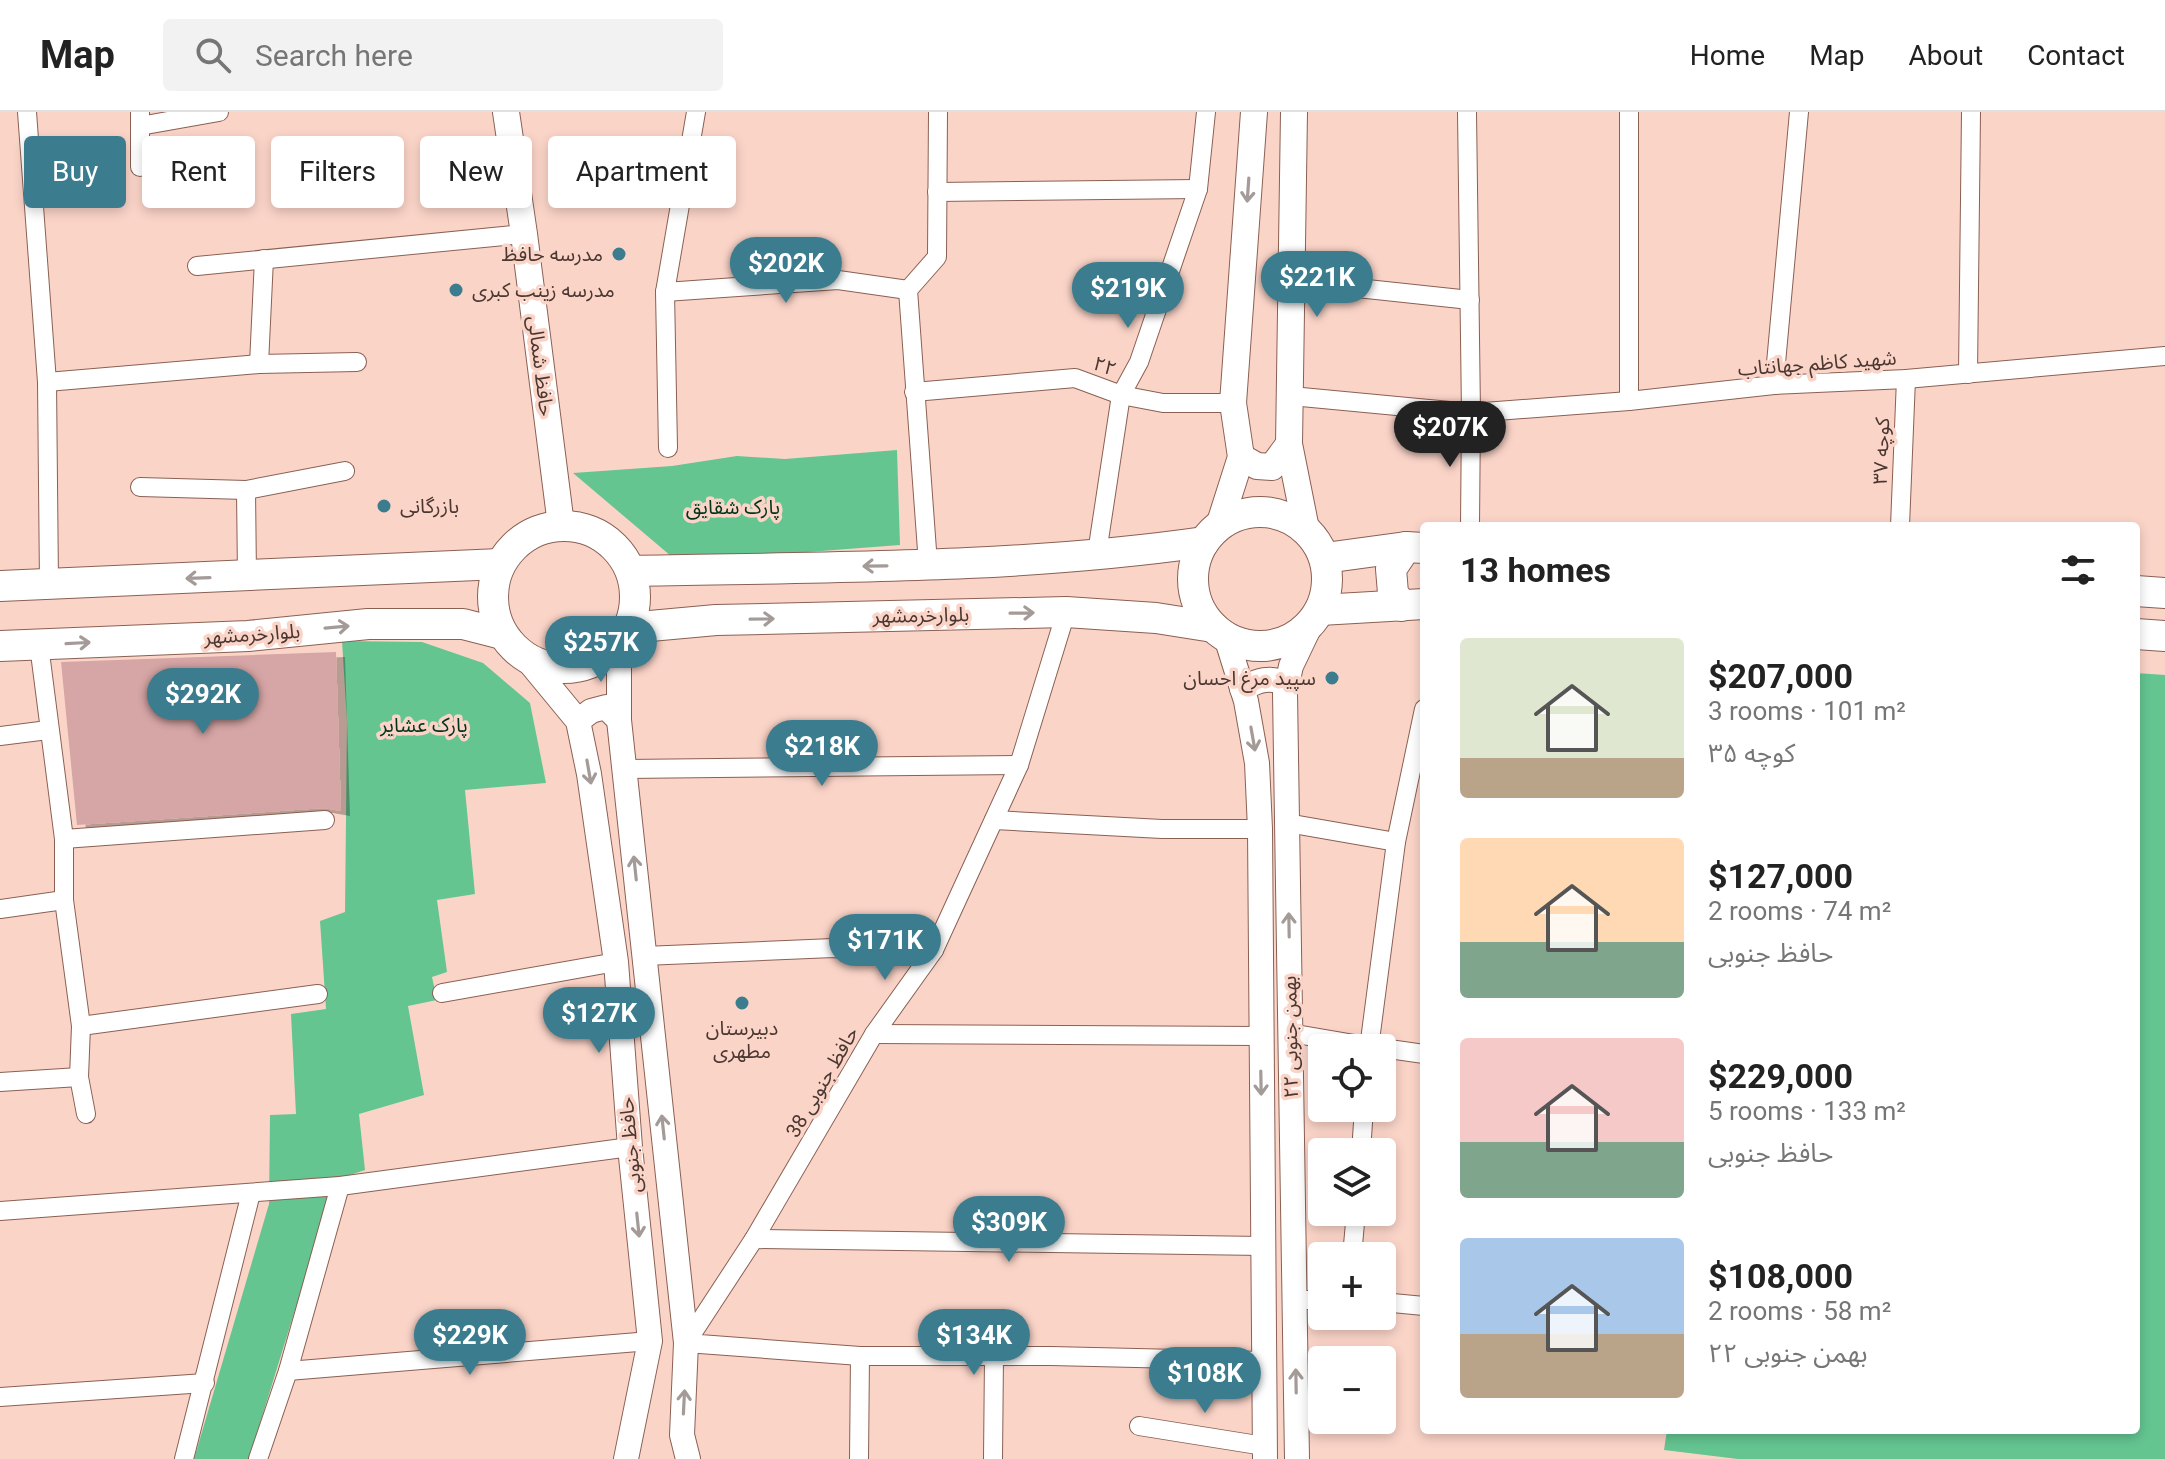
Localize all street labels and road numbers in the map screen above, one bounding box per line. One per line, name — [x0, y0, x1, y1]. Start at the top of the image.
street label: حافظ شمالی — [523, 314, 559, 418]
street label: شهید کاظم جهانتاب — [1737, 345, 1897, 384]
street label: ۲۲ — [1090, 351, 1120, 381]
street label: کوچه ۳۷ — [1868, 416, 1895, 485]
street label: بلوارخرمشهر — [872, 602, 969, 628]
street label: بلوارخرمشهر — [202, 619, 301, 649]
street label: ۲۲ بهمن جنوبی — [1277, 975, 1303, 1099]
street label: حافظ جنوبی 38 — [781, 1022, 863, 1142]
street label: حافظ جنوبی — [614, 1096, 646, 1194]

